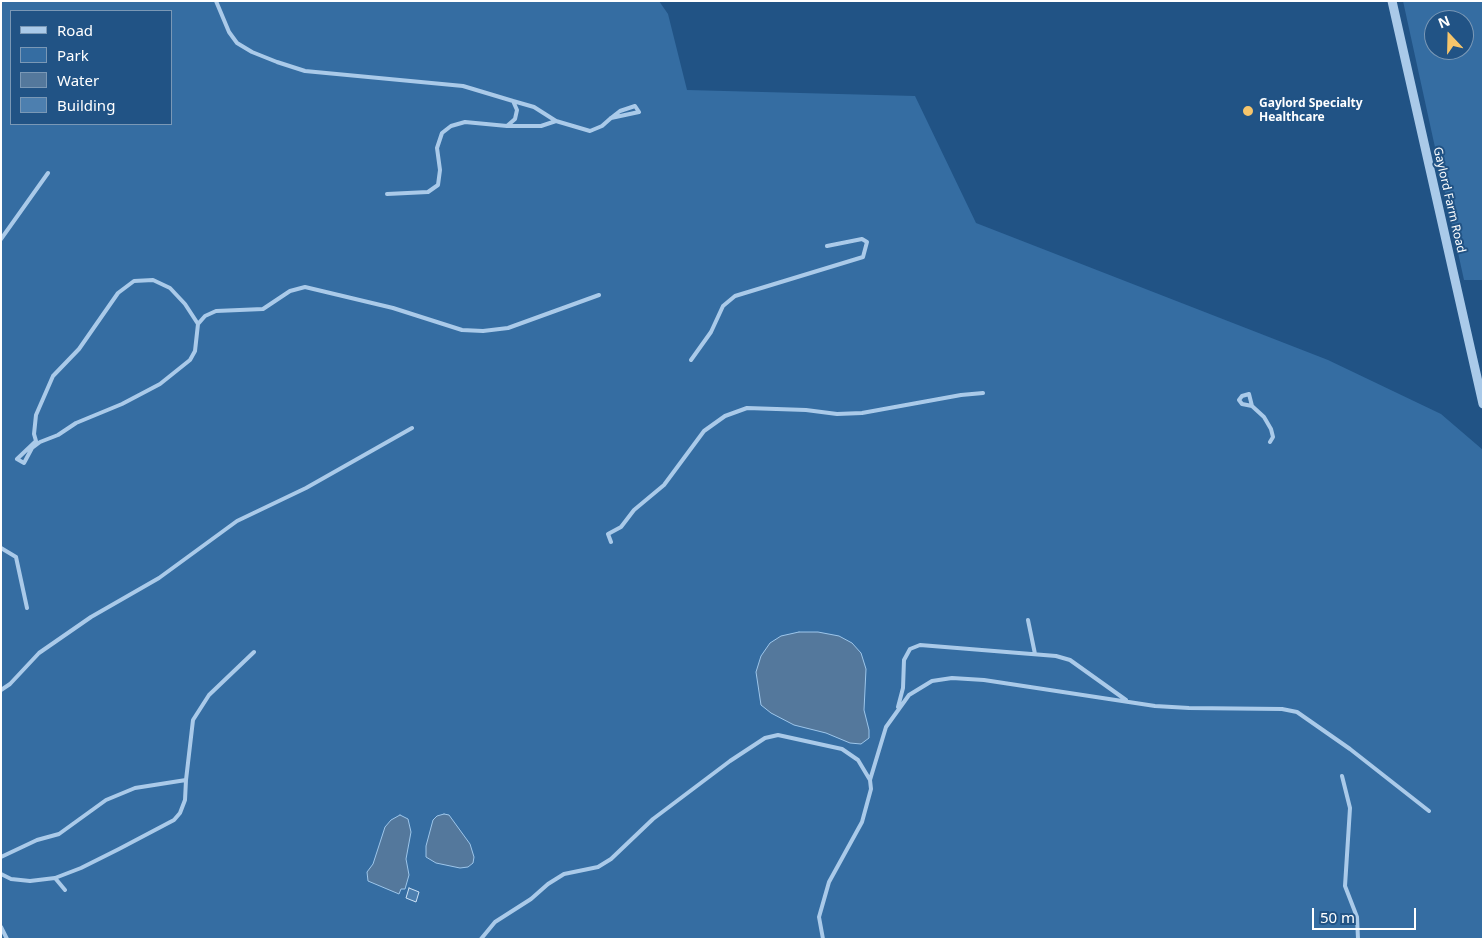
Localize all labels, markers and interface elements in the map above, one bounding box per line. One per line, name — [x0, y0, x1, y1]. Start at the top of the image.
legend — [10, 10, 172, 125]
north arrow — [1424, 10, 1474, 60]
text: N — [1435, 11, 1453, 32]
text: Road — [57, 20, 93, 40]
text: Park — [57, 45, 89, 65]
text: Water — [57, 70, 99, 90]
text: Building — [57, 95, 115, 115]
place label: Gaylord Specialty Healthcare — [1259, 97, 1363, 125]
marker: Gaylord Specialty Healthcare — [1241, 104, 1255, 118]
street label: Gaylord Farm Road — [1430, 146, 1468, 254]
scale bar — [1314, 898, 1418, 930]
text: 50 m — [1320, 907, 1355, 927]

